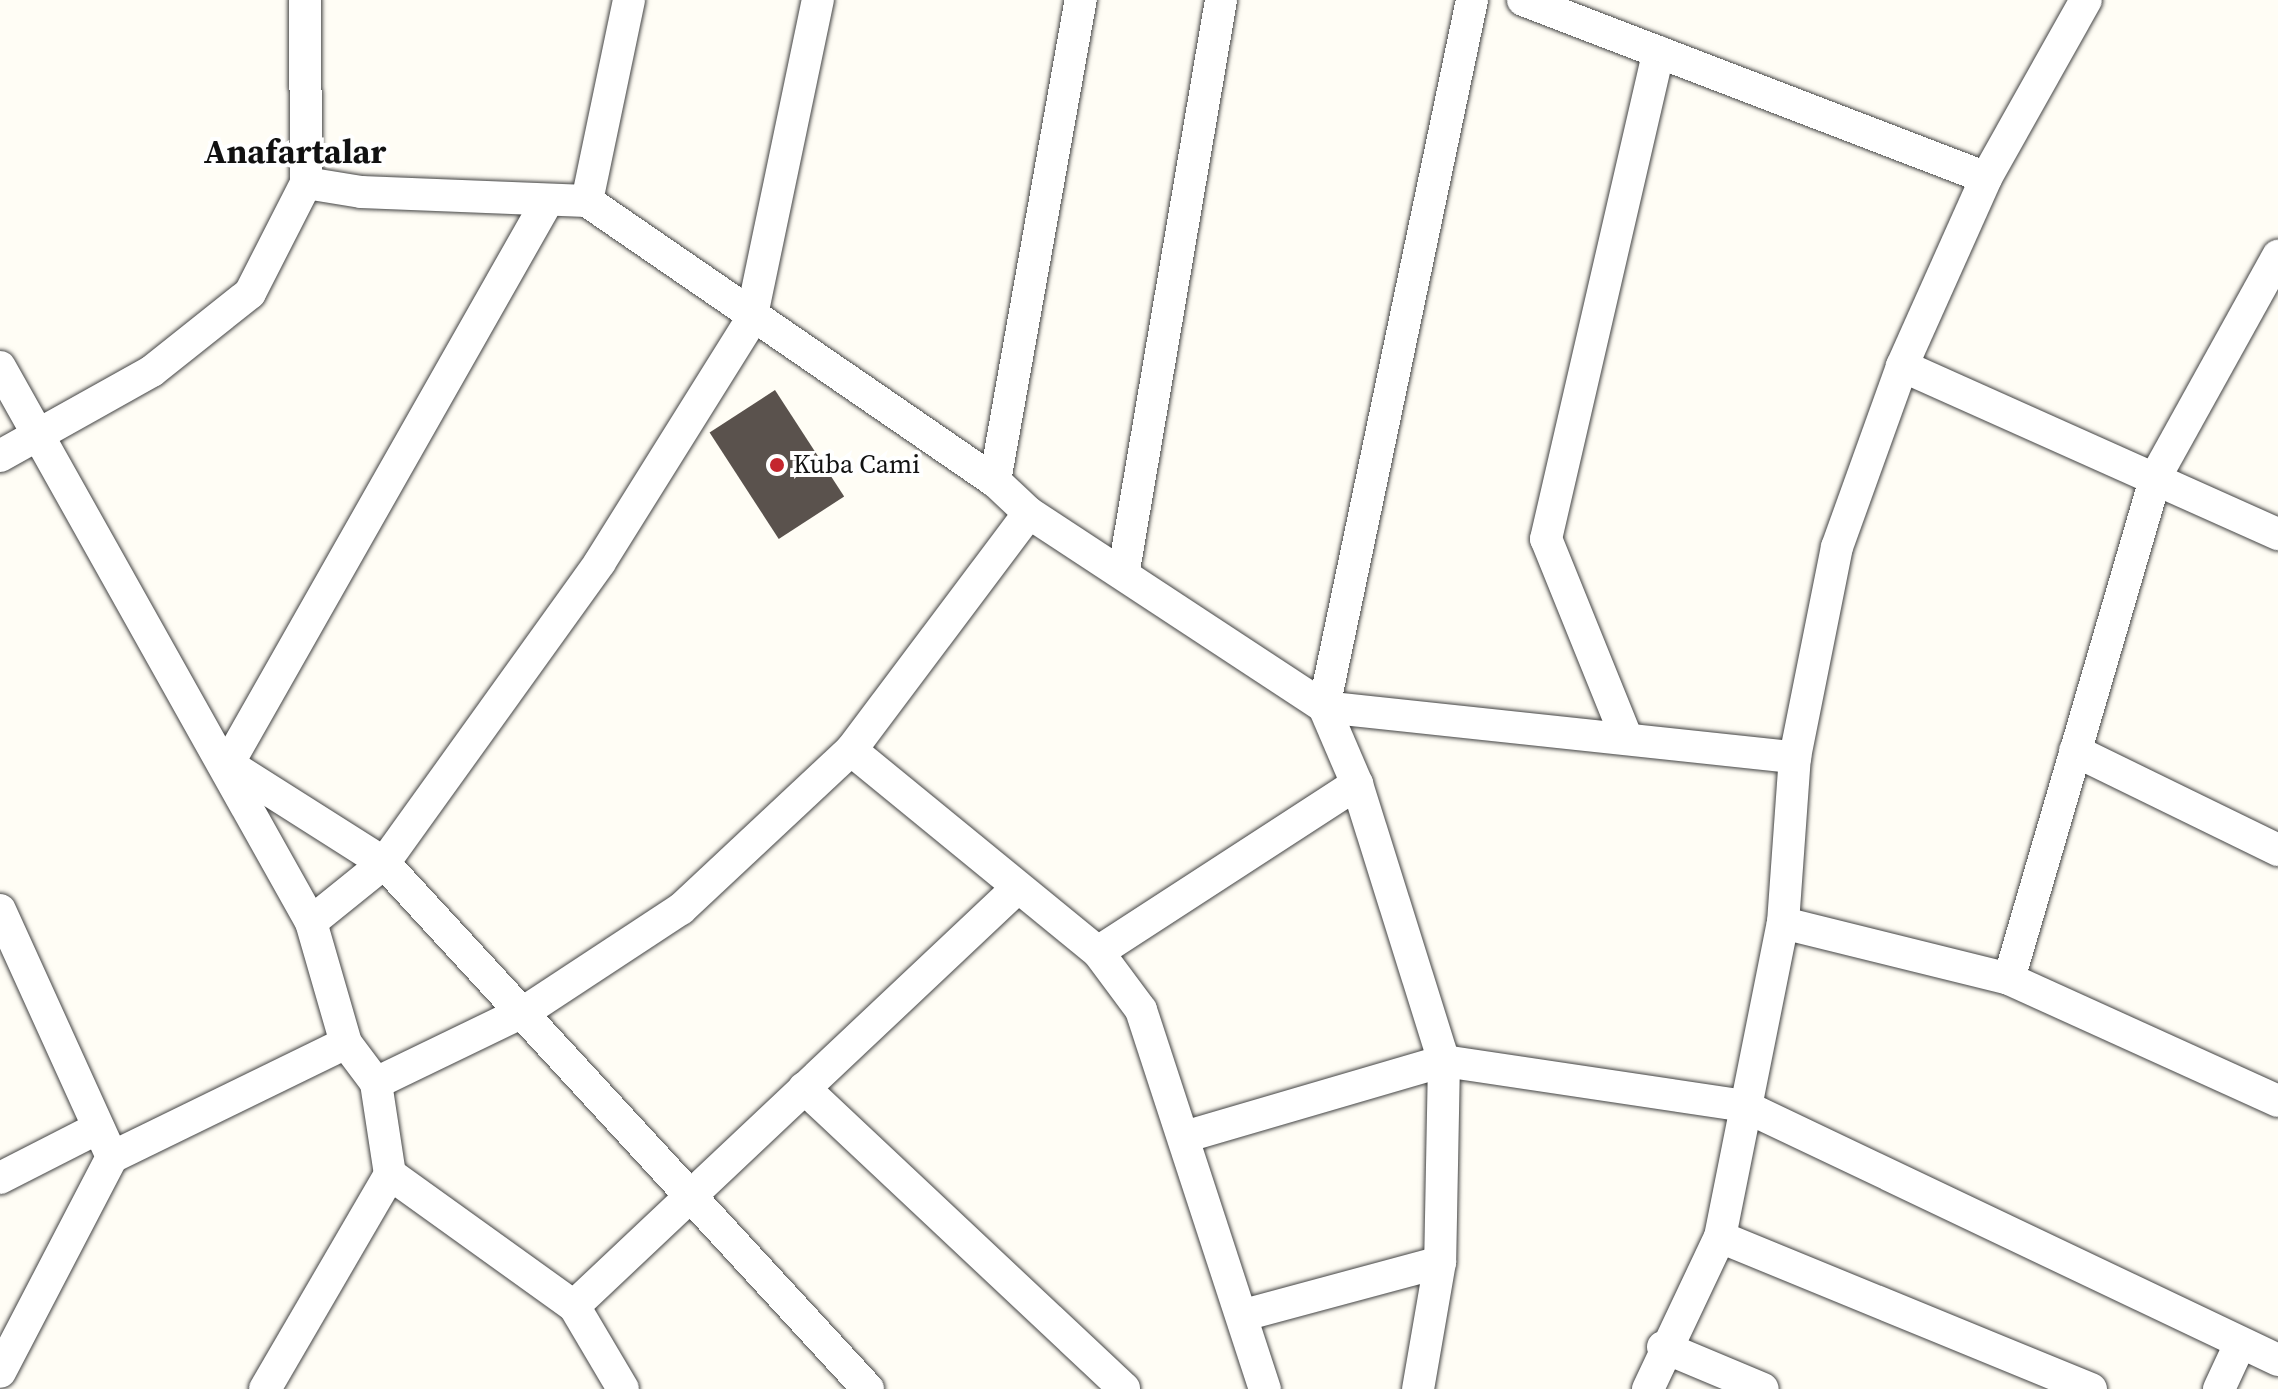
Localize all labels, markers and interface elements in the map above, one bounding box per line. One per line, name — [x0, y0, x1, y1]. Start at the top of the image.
district label: Anafartalar — [204, 132, 386, 172]
place label: Kuba Cami — [793, 449, 920, 481]
marker: Kuba Cami — [768, 456, 786, 474]

